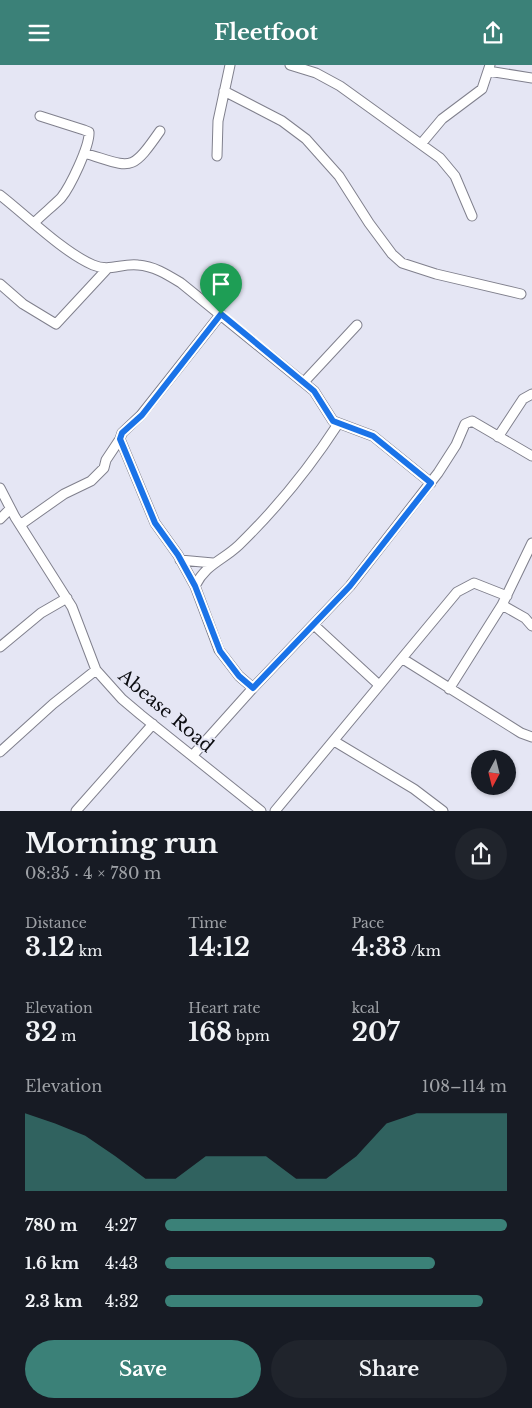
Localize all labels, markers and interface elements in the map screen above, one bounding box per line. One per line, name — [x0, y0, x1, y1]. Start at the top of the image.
icon: menu — [25, 19, 53, 47]
text: Fleetfoot — [214, 19, 318, 46]
icon: share — [479, 19, 507, 47]
pin — [200, 263, 242, 314]
icon: arrive — [207, 270, 235, 298]
street label: Abease Road — [113, 664, 218, 757]
north arrow — [471, 750, 516, 795]
map controls — [471, 750, 516, 795]
text: Morning run — [25, 826, 218, 861]
button: share — [455, 828, 507, 880]
text: 08:35 · 4 × 780 m — [25, 863, 161, 883]
text: Distance — [25, 914, 87, 932]
text: Time — [188, 914, 227, 932]
text: Pace — [352, 914, 384, 932]
text: 3.12 — [25, 932, 75, 963]
text: 14:12 — [188, 932, 250, 963]
text: 4:33 — [352, 932, 407, 963]
text: km — [75, 942, 102, 960]
text: /km — [407, 942, 441, 960]
text: Elevation — [25, 999, 93, 1017]
text: Heart rate — [188, 999, 260, 1017]
text: kcal — [352, 999, 380, 1017]
text: 32 — [25, 1017, 57, 1048]
text: 168 — [188, 1017, 232, 1048]
text: 207 — [352, 1017, 400, 1048]
text: m — [57, 1027, 76, 1045]
text: bpm — [232, 1027, 270, 1045]
text: Elevation — [25, 1076, 102, 1096]
text: 108–114 m — [422, 1076, 507, 1096]
text: 780 m — [25, 1215, 77, 1235]
text: 4:27 — [105, 1215, 137, 1235]
text: 1.6 km — [25, 1253, 79, 1273]
text: 4:43 — [105, 1253, 138, 1273]
text: 2.3 km — [25, 1291, 82, 1311]
text: 4:32 — [105, 1291, 139, 1311]
button: Save — [25, 1340, 261, 1398]
button: Share — [271, 1340, 507, 1398]

